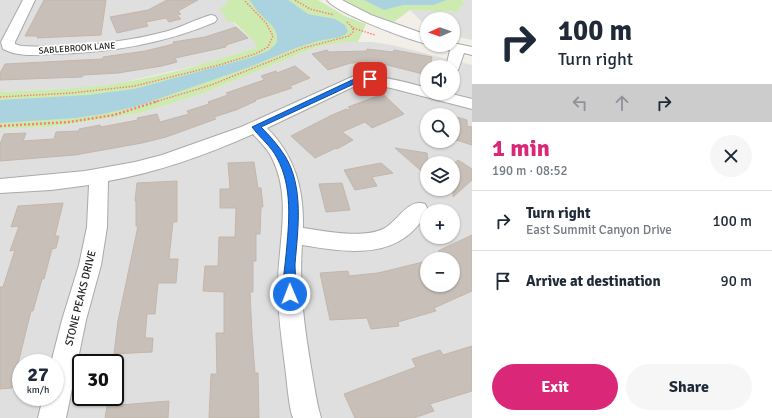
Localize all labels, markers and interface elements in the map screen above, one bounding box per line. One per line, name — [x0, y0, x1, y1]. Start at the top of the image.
north arrow — [420, 12, 460, 52]
map controls — [420, 12, 460, 292]
text: 100 m — [558, 14, 632, 48]
icon: right — [492, 16, 544, 68]
street label: SABLEBROOK LANE — [38, 40, 116, 57]
text: Turn right — [558, 48, 633, 70]
button: sound — [420, 60, 460, 100]
pin — [353, 62, 387, 96]
icon: arrive — [359, 68, 381, 90]
icon: left — [569, 92, 591, 114]
icon: ahead — [611, 92, 633, 114]
icon: right — [653, 92, 675, 114]
button: search — [420, 108, 460, 148]
text: 1 min — [492, 133, 550, 163]
button: close — [710, 135, 752, 177]
button: layers — [420, 156, 460, 196]
text: 190 m · 08:52 — [492, 163, 568, 179]
button: + — [420, 204, 460, 244]
text: Turn right — [526, 204, 591, 222]
icon: right — [492, 210, 514, 232]
text: 100 m — [712, 212, 752, 230]
text: East Summit Canyon Drive — [526, 222, 672, 238]
street label: STONE PEAKS DRIVE — [62, 249, 99, 347]
button: − — [420, 252, 460, 292]
icon: arrive — [492, 270, 514, 292]
text: Arrive at destination — [526, 272, 661, 290]
text: 90 m — [721, 272, 752, 290]
position arrow — [269, 273, 311, 315]
speed limit sign: 30 — [72, 354, 124, 406]
text: 27 — [27, 362, 49, 387]
button: Exit — [492, 364, 618, 410]
button: Share — [626, 364, 752, 410]
text: km/h — [27, 384, 49, 396]

